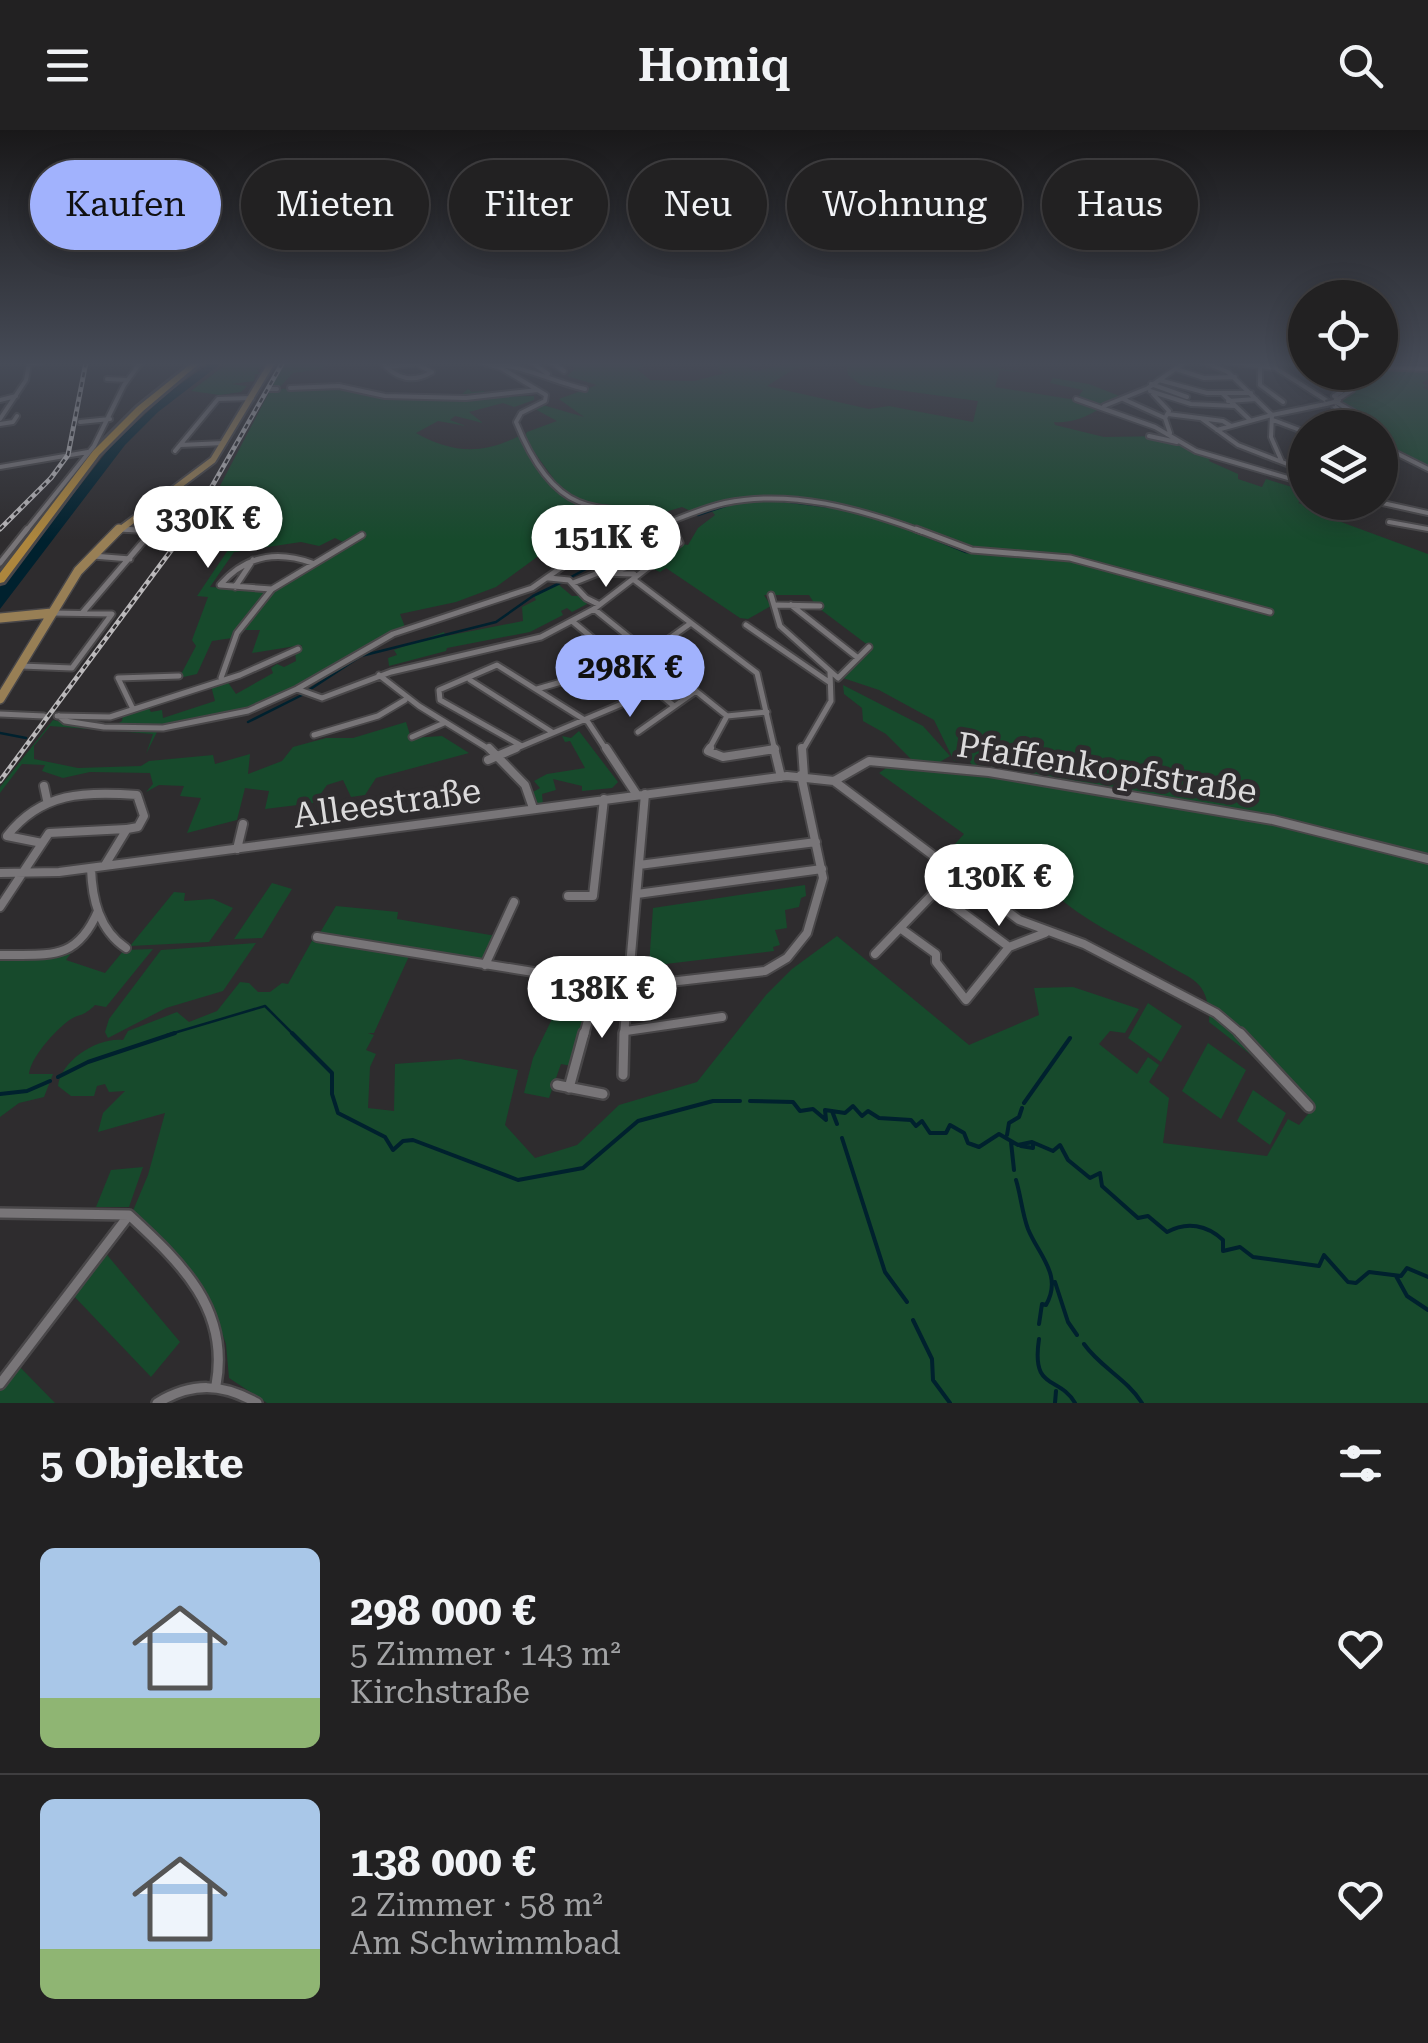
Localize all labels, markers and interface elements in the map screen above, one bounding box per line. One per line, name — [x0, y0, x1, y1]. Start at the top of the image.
icon: menu — [40, 38, 95, 93]
icon: search — [1333, 38, 1388, 93]
text: Homiq — [638, 39, 790, 92]
chip: Kaufen — [30, 160, 221, 250]
chip: Mieten — [241, 160, 429, 250]
chip: Filter — [449, 160, 608, 250]
chip: Neu — [628, 160, 767, 250]
chip: Wohnung — [787, 160, 1022, 250]
chip: Haus — [1042, 160, 1198, 250]
map controls — [1288, 280, 1398, 520]
button: locate — [1288, 280, 1398, 390]
button: layers — [1288, 410, 1398, 520]
pin: 330K € — [127, 486, 289, 571]
text: 330K € — [156, 499, 260, 537]
pin: 151K € — [525, 505, 687, 590]
text: 151K € — [554, 518, 658, 556]
pin: 298K € — [549, 635, 711, 720]
text: 298K € — [578, 648, 682, 686]
street label: Pfaffenkopfstraße — [954, 725, 1260, 812]
street label: Alleestraße — [291, 770, 483, 837]
pin: 130K € — [918, 844, 1080, 929]
text: 130K € — [947, 857, 1051, 895]
pin: 138K € — [521, 956, 683, 1041]
text: 138K € — [550, 969, 654, 1007]
icon: filters — [1333, 1436, 1388, 1491]
text: 5 Objekte — [40, 1439, 244, 1488]
text: 298 000 € — [350, 1586, 536, 1635]
icon: home — [120, 1588, 240, 1708]
icon: heart — [1333, 1621, 1388, 1676]
text: 5 Zimmer · 143 m² — [350, 1635, 621, 1673]
text: Kirchstraße — [350, 1673, 530, 1711]
text: 138 000 € — [350, 1837, 536, 1886]
icon: home — [120, 1839, 240, 1959]
icon: heart — [1333, 1872, 1388, 1927]
text: 2 Zimmer · 58 m² — [350, 1886, 603, 1924]
text: Am Schwimmbad — [350, 1924, 621, 1962]

